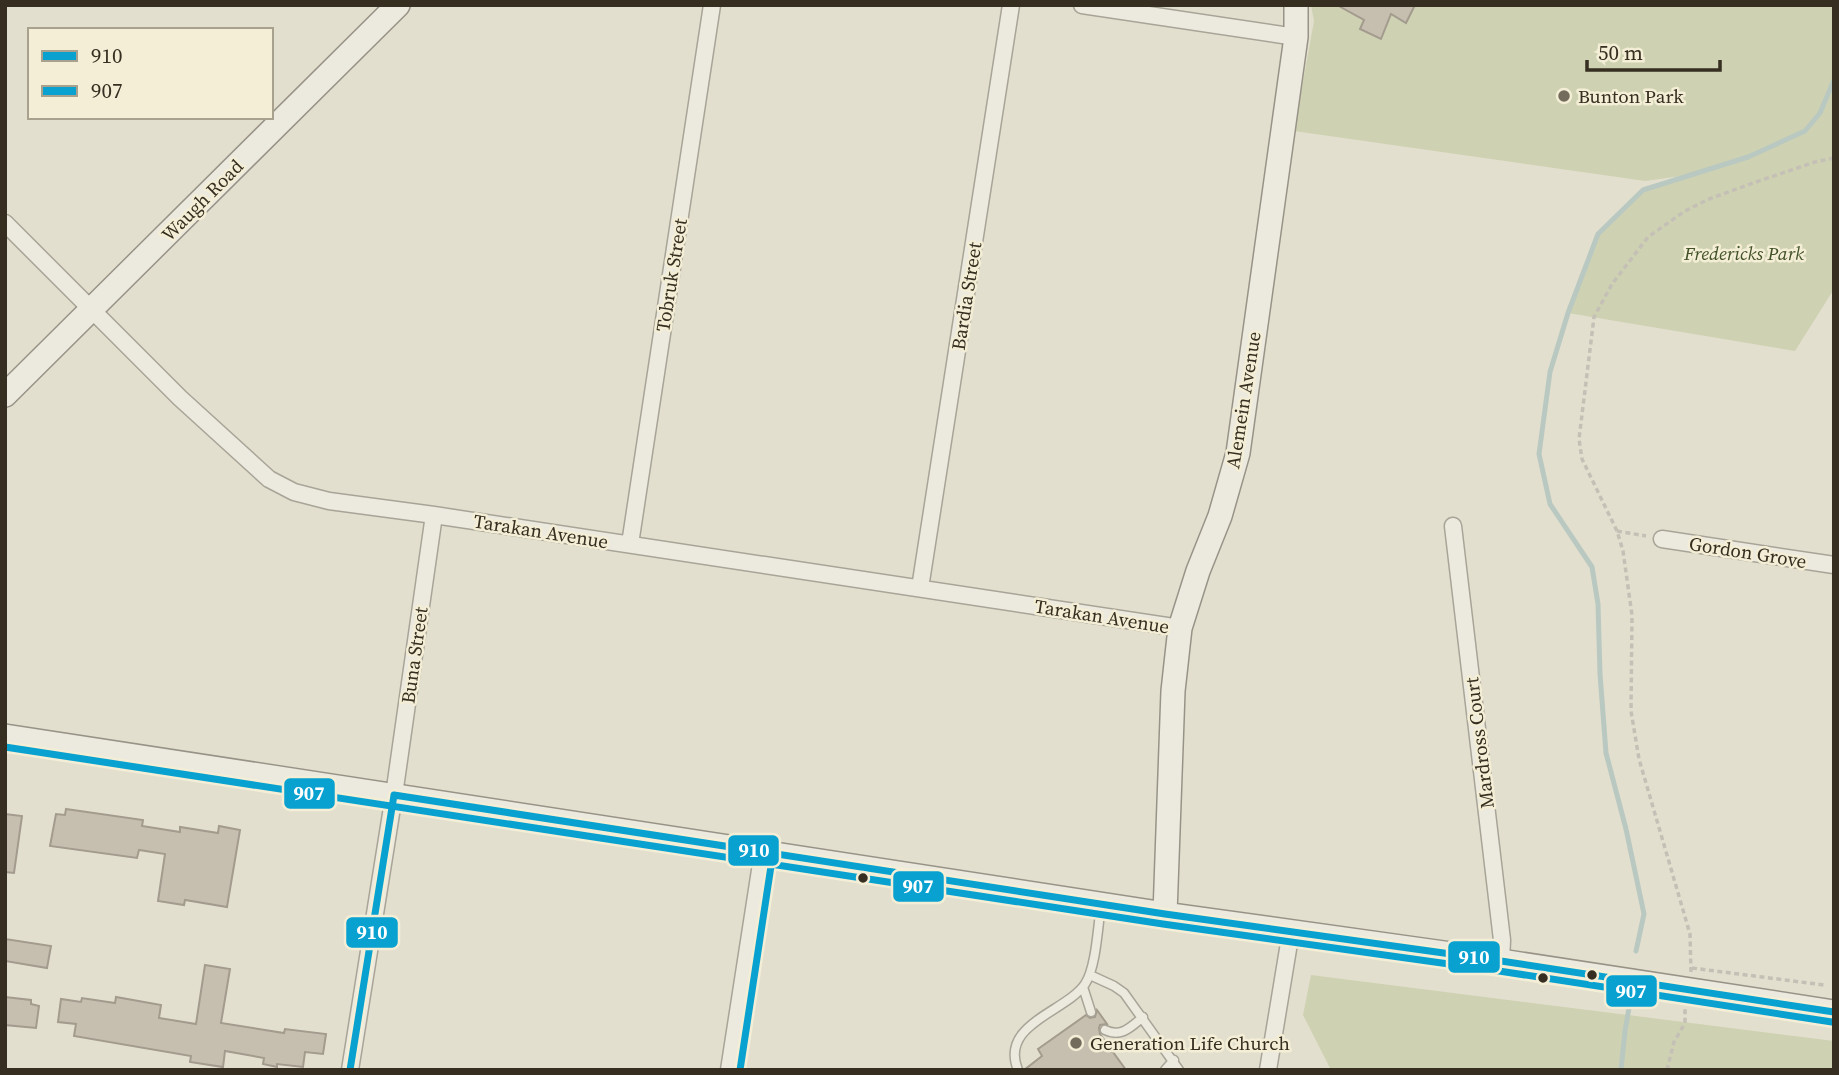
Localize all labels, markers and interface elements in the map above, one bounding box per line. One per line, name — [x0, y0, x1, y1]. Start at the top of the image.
legend — [28, 28, 273, 119]
scale bar — [1587, 28, 1720, 72]
text: 50 m — [1598, 38, 1643, 67]
text: 910 — [91, 41, 123, 70]
text: 907 — [91, 76, 123, 105]
place label: Bunton Park — [1578, 83, 1684, 109]
marker: Bunton Park — [1556, 88, 1572, 104]
street label: Waugh Road — [155, 153, 249, 247]
street label: Tobruk Street — [649, 216, 693, 334]
street label: Bardia Street — [945, 239, 987, 352]
park label: Fredericks Park — [1683, 240, 1804, 266]
street label: Alemein Avenue — [1219, 329, 1267, 471]
street label: Tarakan Avenue — [472, 508, 610, 554]
street label: Gordon Grove — [1687, 530, 1809, 574]
street label: Tarakan Avenue — [1033, 593, 1171, 639]
street label: Buna Street — [394, 604, 434, 705]
street label: Mardross Court — [1458, 675, 1500, 810]
line badge: 907 — [283, 777, 336, 810]
text: 907 — [294, 780, 324, 806]
line badge: 910 — [727, 834, 780, 867]
text: 910 — [739, 837, 769, 863]
line badge: 907 — [892, 870, 945, 903]
unlabelled marker — [856, 871, 870, 885]
text: 907 — [903, 873, 933, 899]
line badge: 910 — [345, 916, 399, 949]
text: 910 — [357, 919, 387, 945]
line badge: 910 — [1447, 940, 1501, 974]
text: 910 — [1459, 944, 1489, 970]
unlabelled marker — [1585, 968, 1599, 982]
unlabelled marker — [1536, 971, 1550, 985]
line badge: 907 — [1605, 974, 1658, 1008]
text: 907 — [1616, 978, 1646, 1004]
place label: Generation Life Church — [1090, 1030, 1290, 1056]
marker: Generation Life Church — [1068, 1035, 1084, 1051]

